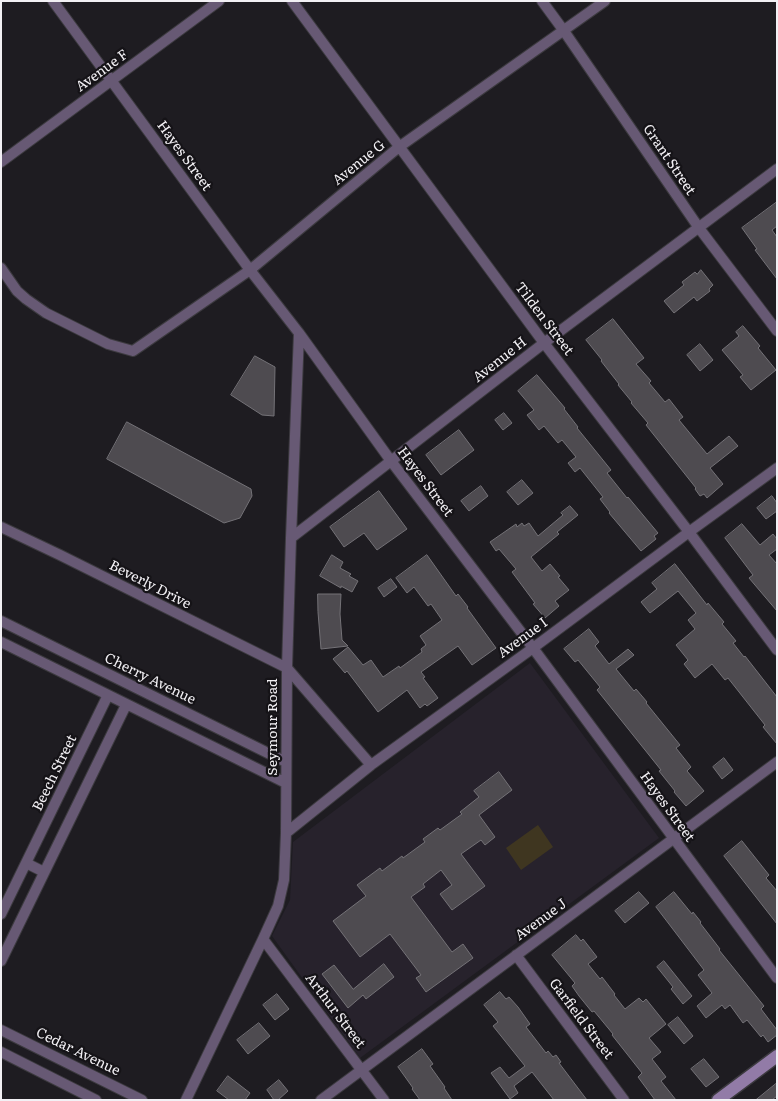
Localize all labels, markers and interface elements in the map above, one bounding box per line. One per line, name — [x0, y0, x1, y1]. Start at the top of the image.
street label: Avenue F — [73, 46, 131, 96]
street label: Hayes Street — [153, 118, 215, 194]
street label: Grant Street — [639, 121, 699, 199]
street label: Avenue G — [329, 137, 389, 189]
street label: Tilden Street — [511, 279, 577, 359]
street label: Avenue H — [470, 334, 530, 386]
street label: Hayes Street — [393, 444, 457, 520]
street label: Beverly Drive — [106, 557, 194, 613]
street label: Avenue I — [495, 614, 551, 662]
street label: Cherry Avenue — [102, 650, 198, 708]
street label: Seymour Road — [265, 678, 281, 776]
street label: Beech Street — [29, 732, 81, 814]
street label: Hayes Street — [636, 769, 698, 845]
street label: Avenue J — [512, 896, 570, 944]
street label: Arthur Street — [301, 970, 369, 1052]
street label: Garfield Street — [545, 975, 617, 1063]
street label: Cedar Avenue — [33, 1024, 123, 1080]

